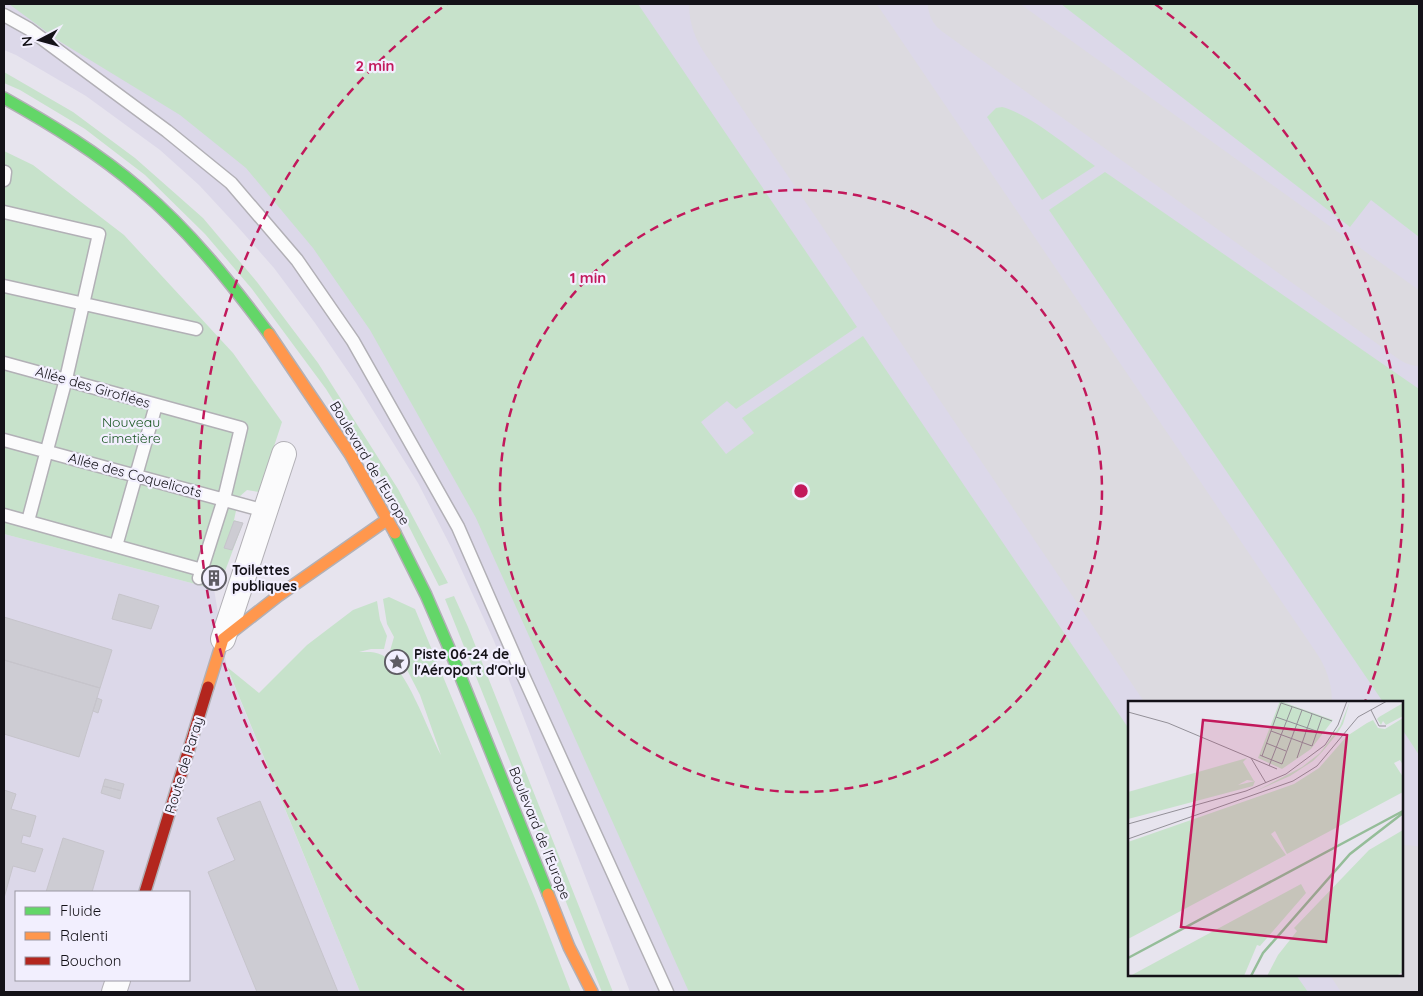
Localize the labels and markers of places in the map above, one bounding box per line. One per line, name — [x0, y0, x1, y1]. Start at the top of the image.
centre of rings — [792, 482, 810, 500]
place label: Toilettes publiques — [232, 561, 297, 595]
building icon: Toilettes publiques — [201, 565, 227, 591]
place label: Piste 06-24 de l'Aéroport d'Orly — [414, 645, 526, 679]
place icon: Piste 06-24 de l'Aéroport d'Orly — [384, 649, 410, 675]

